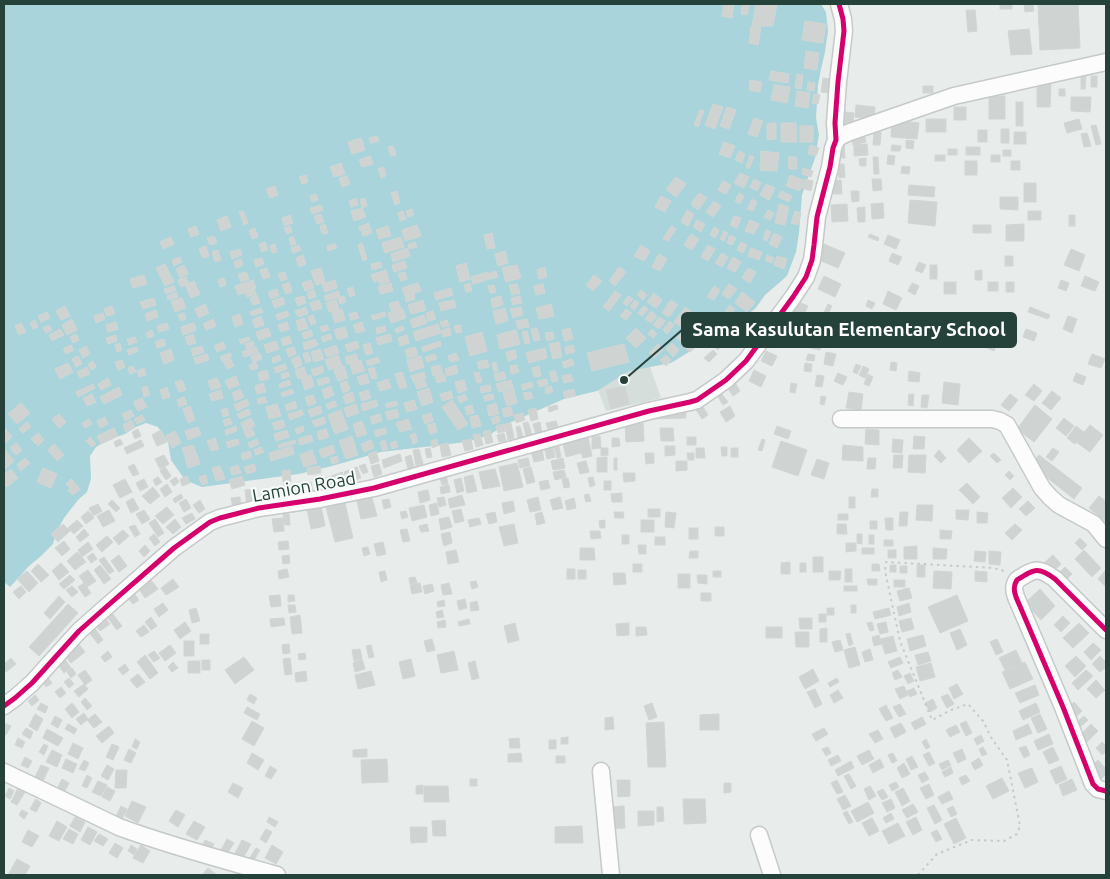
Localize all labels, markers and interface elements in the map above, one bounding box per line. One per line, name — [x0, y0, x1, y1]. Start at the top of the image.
callout: Sama Kasulutan Elementary School — [682, 313, 1016, 347]
text: Sama Kasulutan Elementary School — [692, 318, 1006, 340]
street label: Lamion Road — [251, 467, 357, 505]

